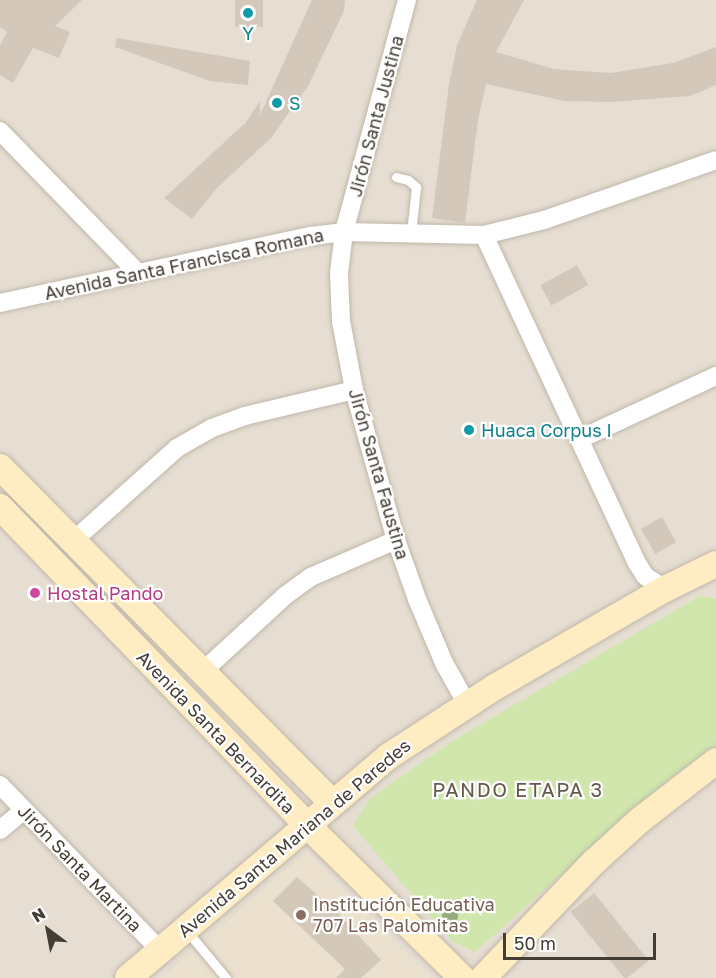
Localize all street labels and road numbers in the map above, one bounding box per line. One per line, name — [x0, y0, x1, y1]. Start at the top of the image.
street label: Jirón Santa Justina — [344, 33, 408, 199]
street label: Avenida Santa Francisca Romana — [42, 224, 326, 304]
street label: Jirón Santa Faustina — [344, 386, 414, 562]
street label: Avenida Santa Bernardita — [132, 646, 300, 818]
street label: Avenida Santa Mariana de Paredes — [173, 734, 415, 942]
street label: Jirón Santa Martina — [14, 800, 146, 936]

